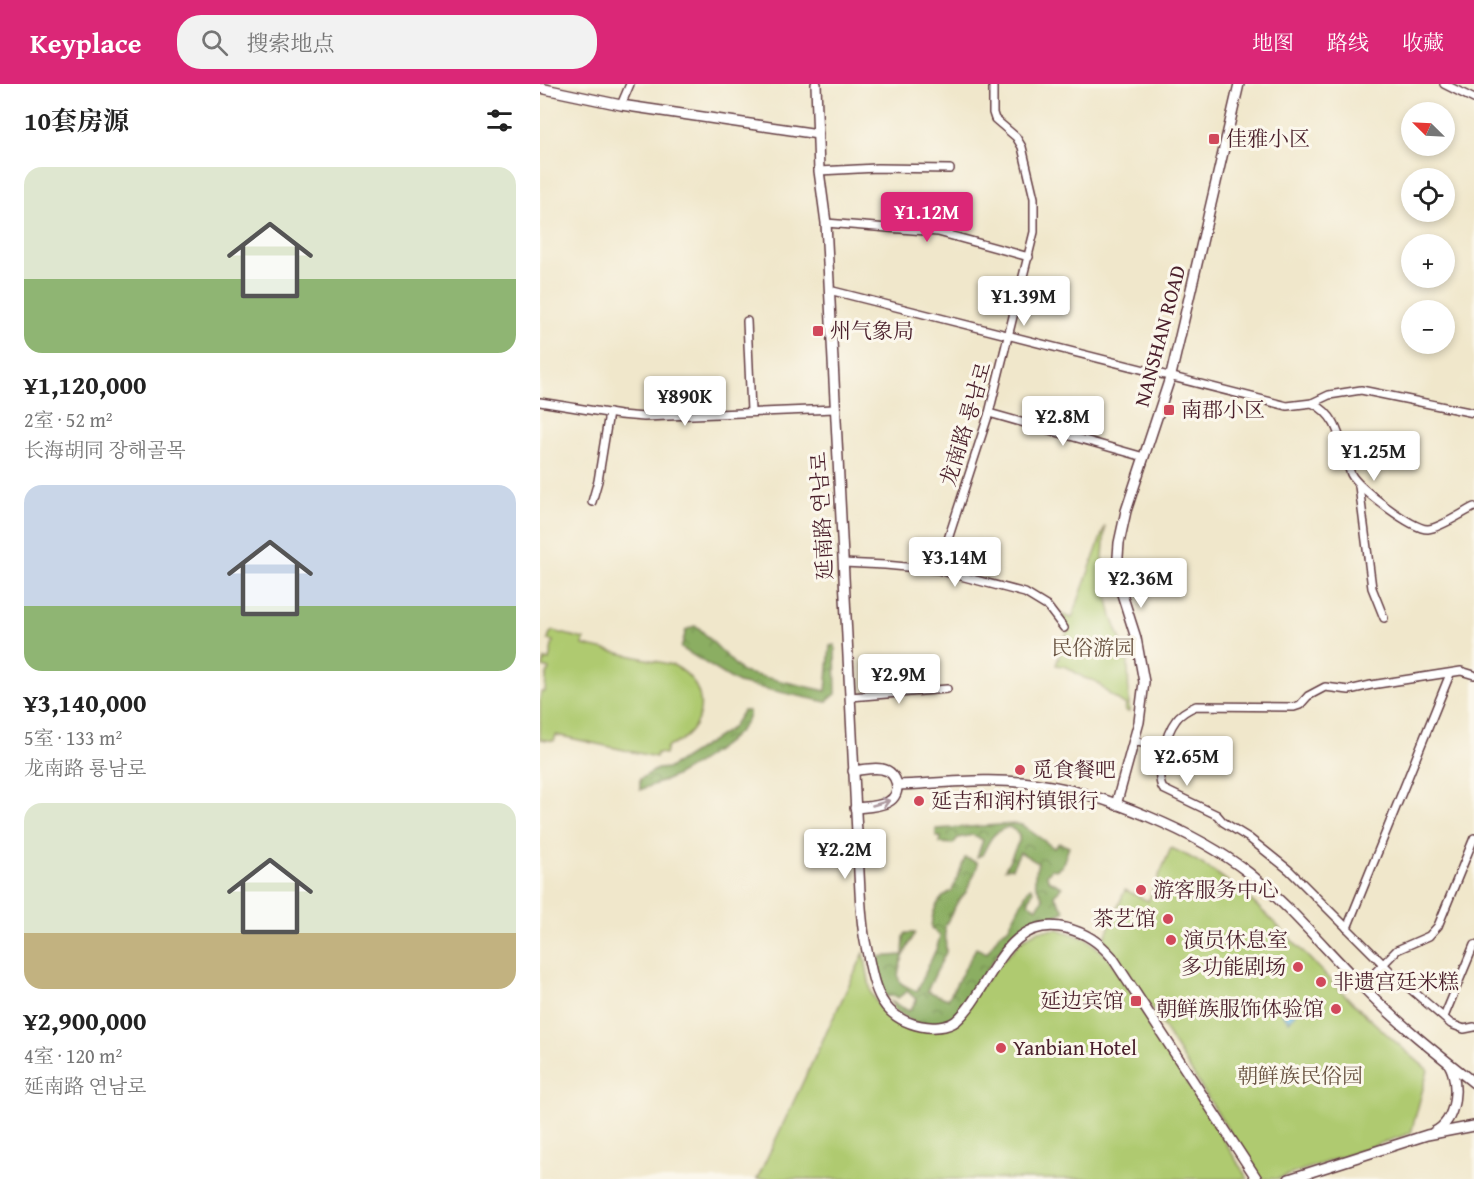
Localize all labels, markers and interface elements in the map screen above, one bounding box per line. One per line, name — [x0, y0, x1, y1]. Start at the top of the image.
search box — [177, 15, 597, 69]
text: Keyplace — [30, 22, 141, 63]
icon: search — [198, 26, 231, 59]
text: 搜索地点 — [246, 27, 334, 59]
text: 地图 — [1252, 27, 1294, 58]
text: 路线 — [1327, 27, 1369, 58]
text: 收藏 — [1402, 27, 1444, 58]
text: 10套房源 — [24, 101, 129, 140]
north arrow — [1401, 102, 1455, 156]
map controls — [1401, 102, 1455, 354]
icon: filters — [483, 104, 516, 137]
place label: 佳雅小区 — [1226, 123, 1310, 154]
marker: 佳雅小区 — [1207, 132, 1221, 146]
button: locate — [1401, 168, 1455, 222]
pin: ¥1.12M — [878, 192, 976, 243]
text: ¥1.12M — [895, 197, 959, 226]
icon: home — [216, 206, 324, 314]
button: + — [1401, 234, 1455, 288]
street label: NANSHAN ROAD — [1126, 262, 1193, 410]
pin: ¥1.39M — [975, 276, 1073, 327]
text: ¥1.39M — [992, 281, 1056, 310]
button: − — [1401, 300, 1455, 354]
place label: 州气象局 — [830, 315, 914, 346]
marker: 州气象局 — [811, 324, 825, 338]
street label: 龙南路 룡남로 — [932, 358, 999, 490]
text: ¥1,120,000 — [24, 365, 146, 404]
pin: ¥890K — [643, 376, 727, 427]
text: ¥890K — [658, 381, 712, 410]
place label: 南郡小区 — [1181, 394, 1265, 425]
pin: ¥2.8M — [1021, 396, 1105, 447]
text: ¥2.8M — [1036, 401, 1090, 430]
marker: 南郡小区 — [1162, 403, 1176, 417]
text: 2室 · 52 m² — [24, 405, 113, 434]
pin: ¥1.25M — [1325, 431, 1423, 482]
text: 长海胡同 장해골목 — [24, 435, 186, 464]
text: ¥1.25M — [1342, 436, 1406, 465]
street label: 延南路 연남로 — [803, 451, 840, 581]
icon: home — [216, 524, 324, 632]
pin: ¥3.14M — [906, 537, 1004, 588]
text: ¥3.14M — [923, 542, 987, 571]
pin: ¥2.36M — [1092, 558, 1190, 609]
text: ¥2.36M — [1109, 563, 1173, 592]
park label: 民俗游园 — [1051, 632, 1135, 663]
pin: ¥2.9M — [857, 654, 941, 705]
text: ¥2.9M — [872, 659, 926, 688]
text: ¥3,140,000 — [24, 683, 146, 722]
text: 5室 · 133 m² — [24, 723, 122, 752]
pin: ¥2.65M — [1138, 736, 1236, 787]
text: ¥2.65M — [1155, 741, 1219, 770]
text: 龙南路 룡남로 — [24, 753, 146, 782]
place label: 觅食餐吧 — [1032, 754, 1116, 785]
marker: 觅食餐吧 — [1013, 763, 1027, 777]
place label: 延吉和润村镇银行 — [931, 785, 1099, 816]
marker: 延吉和润村镇银行 — [912, 794, 926, 808]
one-way arrow — [871, 797, 890, 808]
pin: ¥2.2M — [803, 829, 887, 880]
text: ¥2.2M — [818, 834, 872, 863]
icon: home — [216, 842, 324, 950]
place label: 游客服务中心 — [1153, 874, 1279, 905]
marker: 游客服务中心 — [1134, 883, 1148, 897]
place label: 茶艺馆 — [1093, 903, 1156, 934]
marker: 茶艺馆 — [1161, 912, 1175, 926]
place label: 演员休息室 — [1183, 924, 1288, 955]
marker: 演员休息室 — [1164, 933, 1178, 947]
place label: 多功能剧场 — [1181, 951, 1286, 982]
marker: 多功能剧场 — [1291, 960, 1305, 974]
place label: 非遗宫廷米糕 — [1333, 966, 1459, 997]
marker: 非遗宫廷米糕 — [1314, 975, 1328, 989]
place label: 延边宾馆 — [1040, 985, 1124, 1016]
place label: 朝鲜族服饰体验馆 — [1156, 993, 1324, 1024]
marker: 延边宾馆 — [1129, 994, 1143, 1008]
text: ¥2,900,000 — [24, 1001, 146, 1040]
marker: 朝鲜族服饰体验馆 — [1329, 1002, 1343, 1016]
place label: Yanbian Hotel — [1013, 1032, 1137, 1063]
text: 4室 · 120 m² — [24, 1041, 122, 1070]
marker: Yanbian Hotel — [994, 1041, 1008, 1055]
park label: 朝鲜族民俗园 — [1237, 1060, 1363, 1091]
text: 延南路 연남로 — [24, 1071, 146, 1100]

